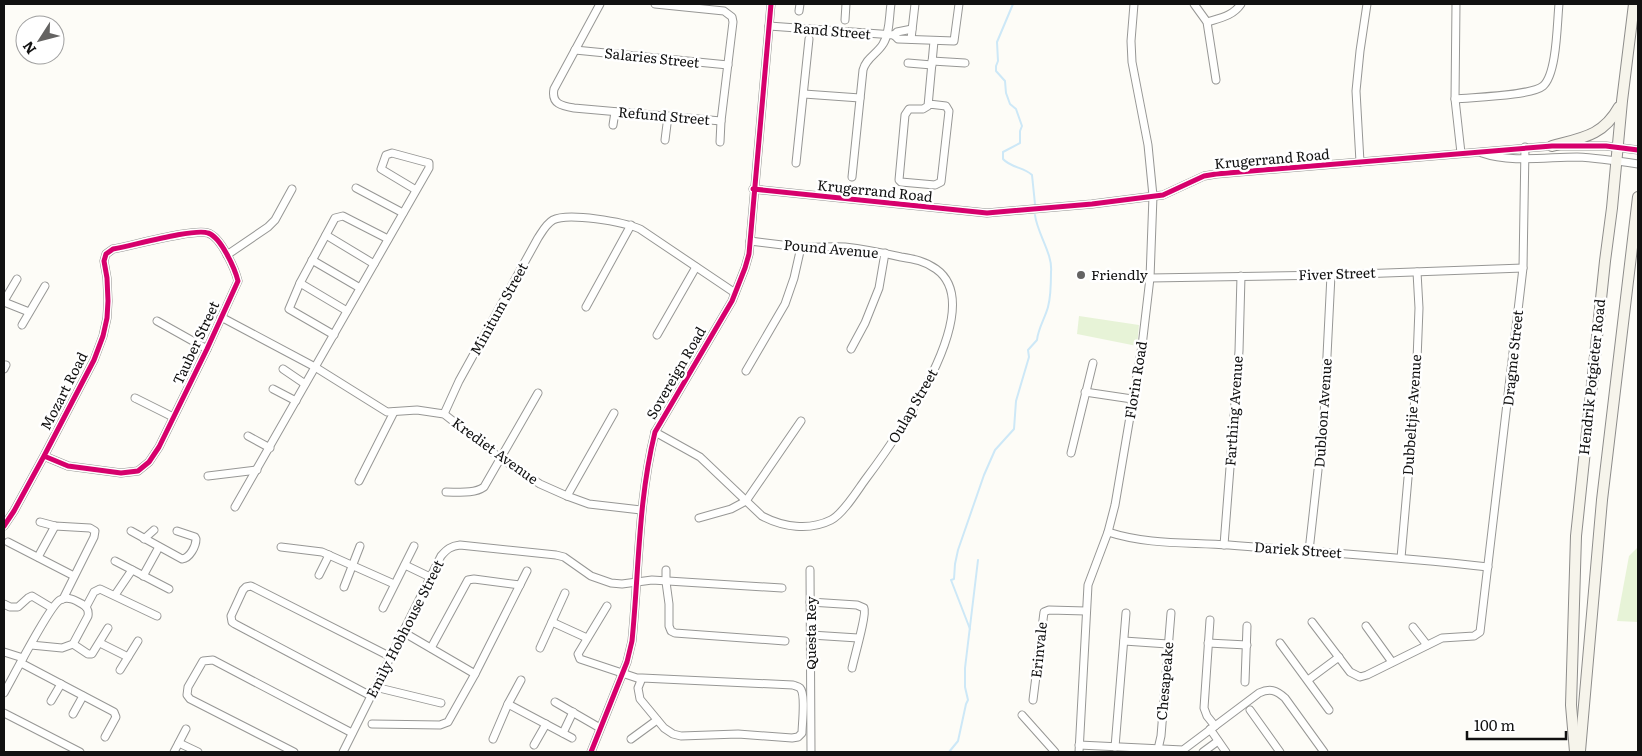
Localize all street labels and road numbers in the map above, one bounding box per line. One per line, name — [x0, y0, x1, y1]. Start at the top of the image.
street label: Rand Street — [792, 17, 872, 43]
street label: Salaries Street — [604, 42, 701, 72]
street label: Refund Street — [617, 101, 711, 129]
street label: Krugerrand Road — [1213, 143, 1331, 173]
street label: Krugerrand Road — [816, 174, 934, 206]
street label: Pound Avenue — [783, 234, 879, 262]
street label: Minitum Street — [464, 258, 532, 358]
street label: Fiver Street — [1298, 262, 1376, 284]
street label: Tauber Street — [167, 297, 223, 388]
street label: Hendrik Potgieter Road — [1573, 297, 1609, 456]
street label: Dragme Street — [1497, 309, 1527, 407]
street label: Sovereign Road — [641, 322, 710, 422]
street label: Florin Road — [1119, 339, 1151, 420]
street label: Mozart Road — [35, 348, 92, 433]
street label: Dubbeltjie Avenue — [1397, 354, 1425, 476]
street label: Farthing Avenue — [1219, 355, 1247, 467]
street label: Dubloon Avenue — [1308, 358, 1336, 468]
street label: Oulap Street — [883, 364, 942, 446]
street label: Krediet Avenue — [448, 412, 543, 488]
street label: Dariek Street — [1254, 536, 1343, 562]
street label: Emily Hobhouse Street — [361, 556, 448, 701]
street label: Questa Rey — [800, 595, 820, 670]
street label: Erinvale — [1025, 621, 1051, 679]
street label: Chesapeake — [1151, 641, 1177, 721]

